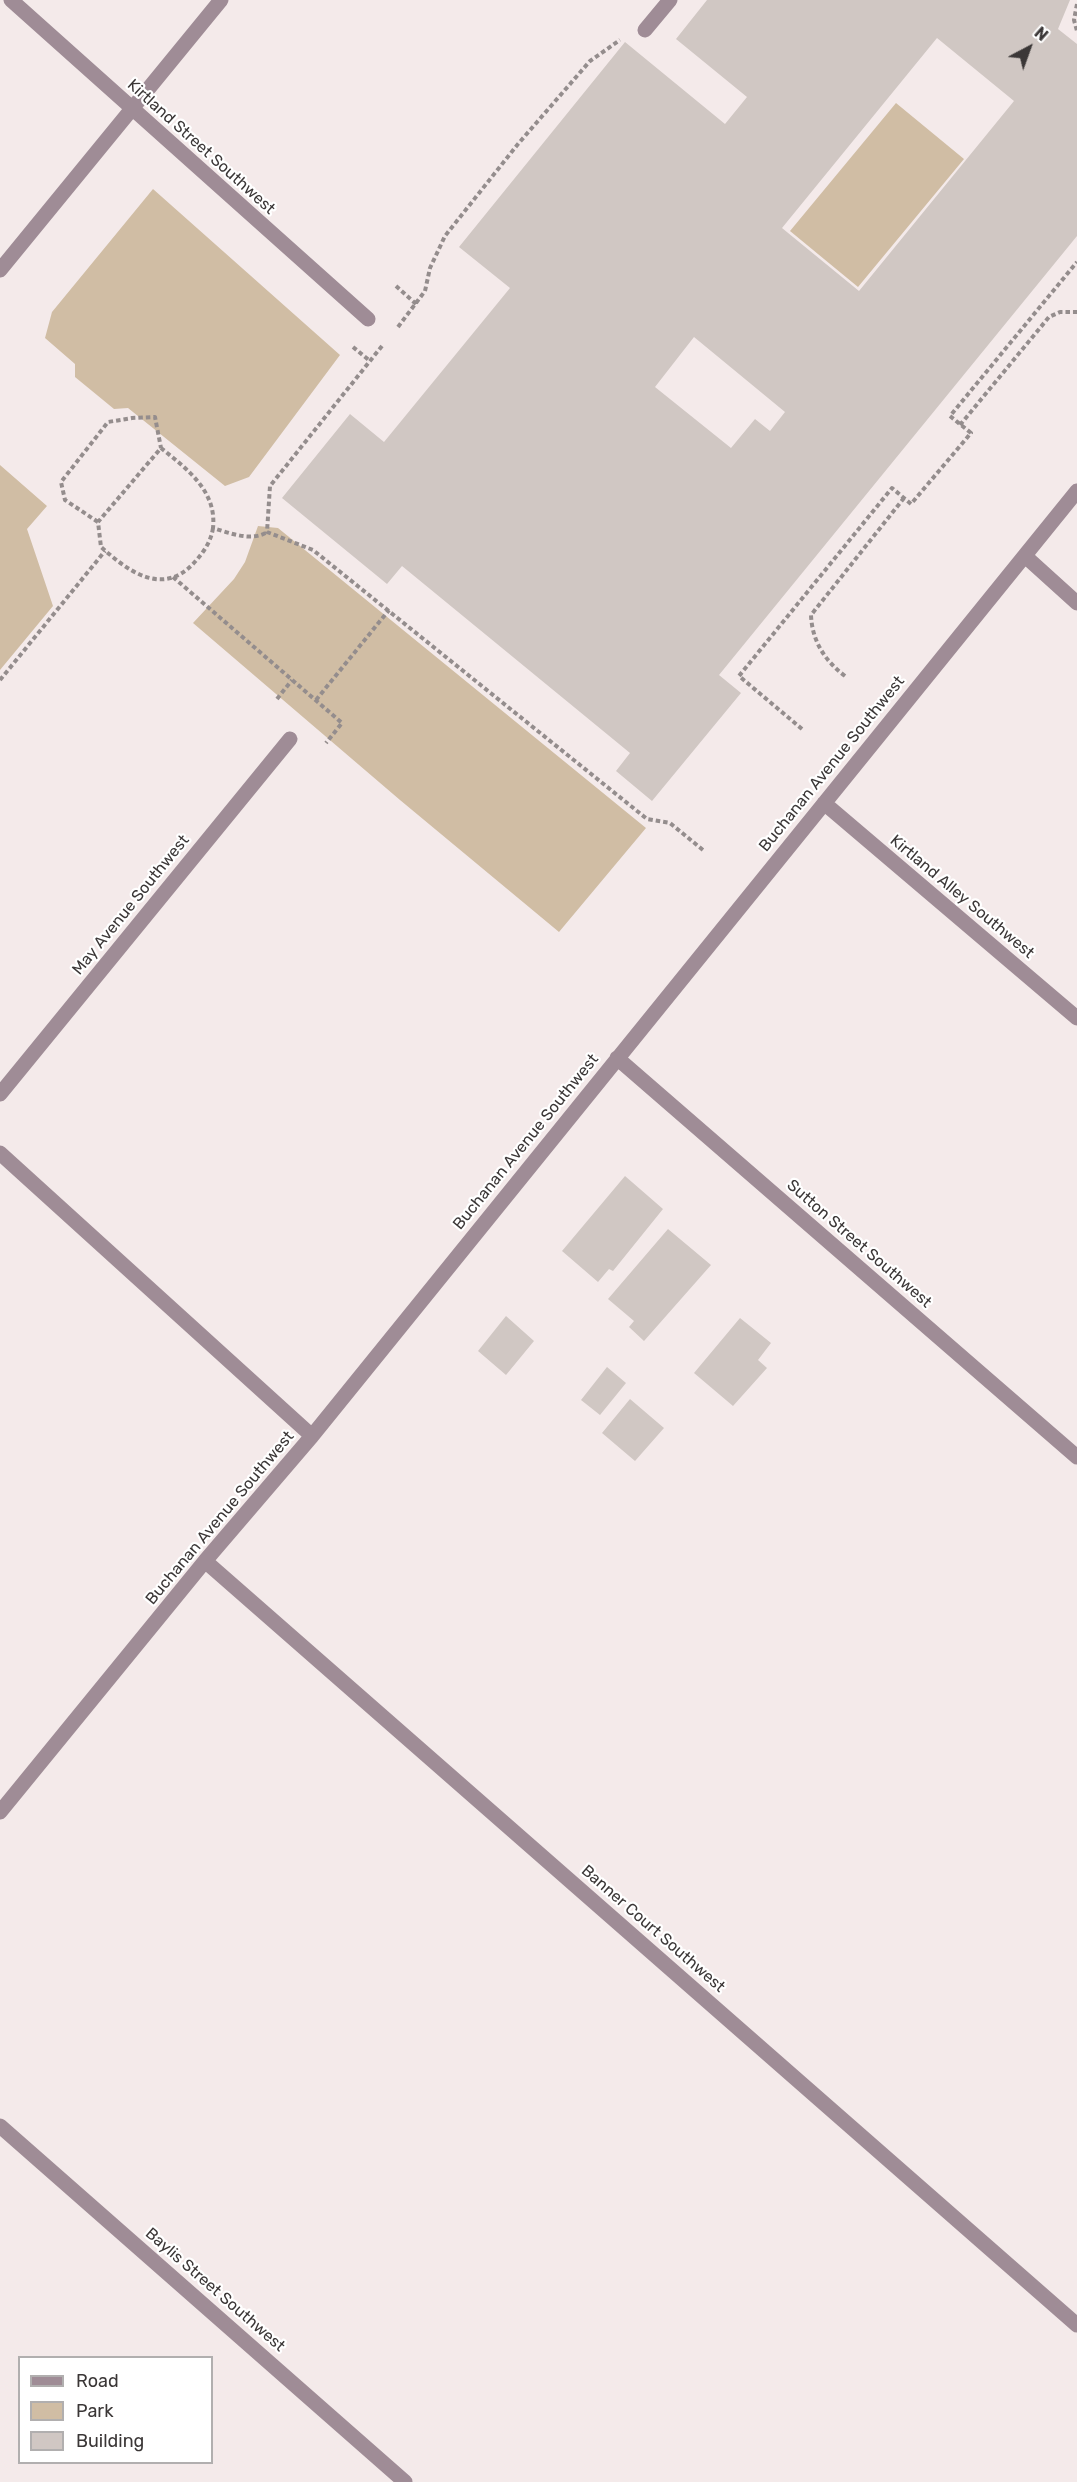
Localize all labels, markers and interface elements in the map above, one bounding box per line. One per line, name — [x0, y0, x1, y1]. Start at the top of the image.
north arrow — [999, 18, 1059, 78]
text: N — [1031, 23, 1052, 45]
street label: Kirtland Street Southwest — [123, 75, 279, 219]
street label: Buchanan Avenue Southwest — [755, 672, 909, 856]
street label: May Avenue Southwest — [69, 831, 193, 979]
street label: Kirtland Alley Southwest — [886, 831, 1038, 963]
street label: Buchanan Avenue Southwest — [449, 1050, 603, 1234]
street label: Sutton Street Southwest — [783, 1176, 935, 1312]
street label: Buchanan Avenue Southwest — [142, 1427, 298, 1609]
street label: Banner Court Southwest — [577, 1861, 729, 1997]
street label: Baylis Street Southwest — [141, 2224, 289, 2356]
legend — [18, 2356, 213, 2464]
text: Road — [76, 2370, 119, 2392]
text: Park — [76, 2400, 113, 2422]
text: Building — [76, 2430, 144, 2452]

